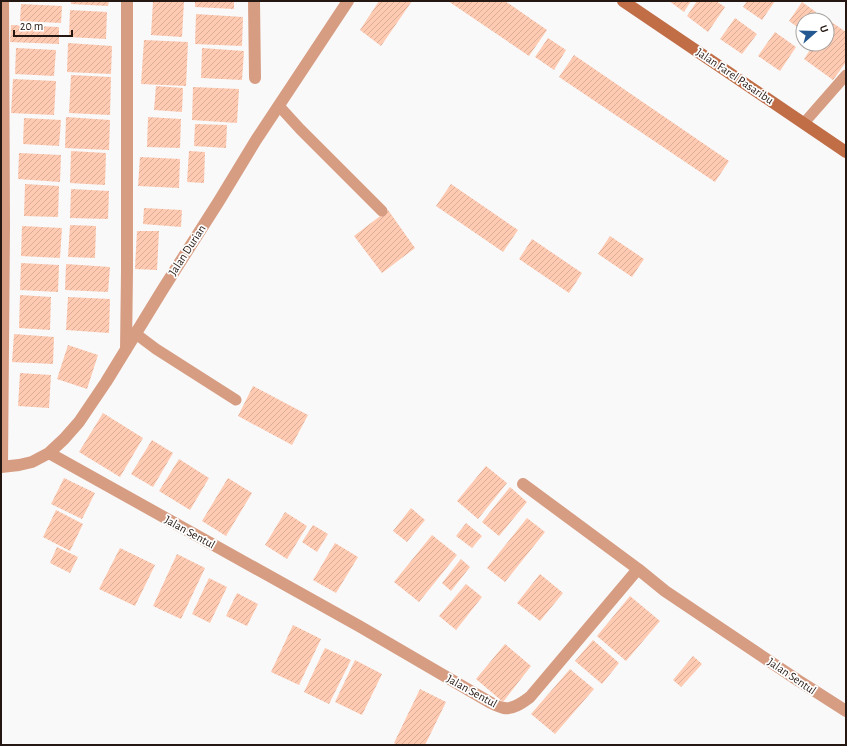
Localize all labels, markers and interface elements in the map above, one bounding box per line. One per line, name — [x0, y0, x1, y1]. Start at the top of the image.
scale bar — [14, 12, 72, 38]
north arrow — [795, 12, 835, 52]
text: 20 m — [20, 20, 43, 32]
text: U — [818, 24, 830, 34]
street label: Jalan Farel Pasaribu — [694, 46, 776, 106]
street label: Jalan Durian — [166, 223, 208, 277]
street label: Jalan Sentul — [163, 513, 217, 551]
street label: Jalan Sentul — [766, 655, 818, 697]
street label: Jalan Sentul — [445, 672, 499, 710]

